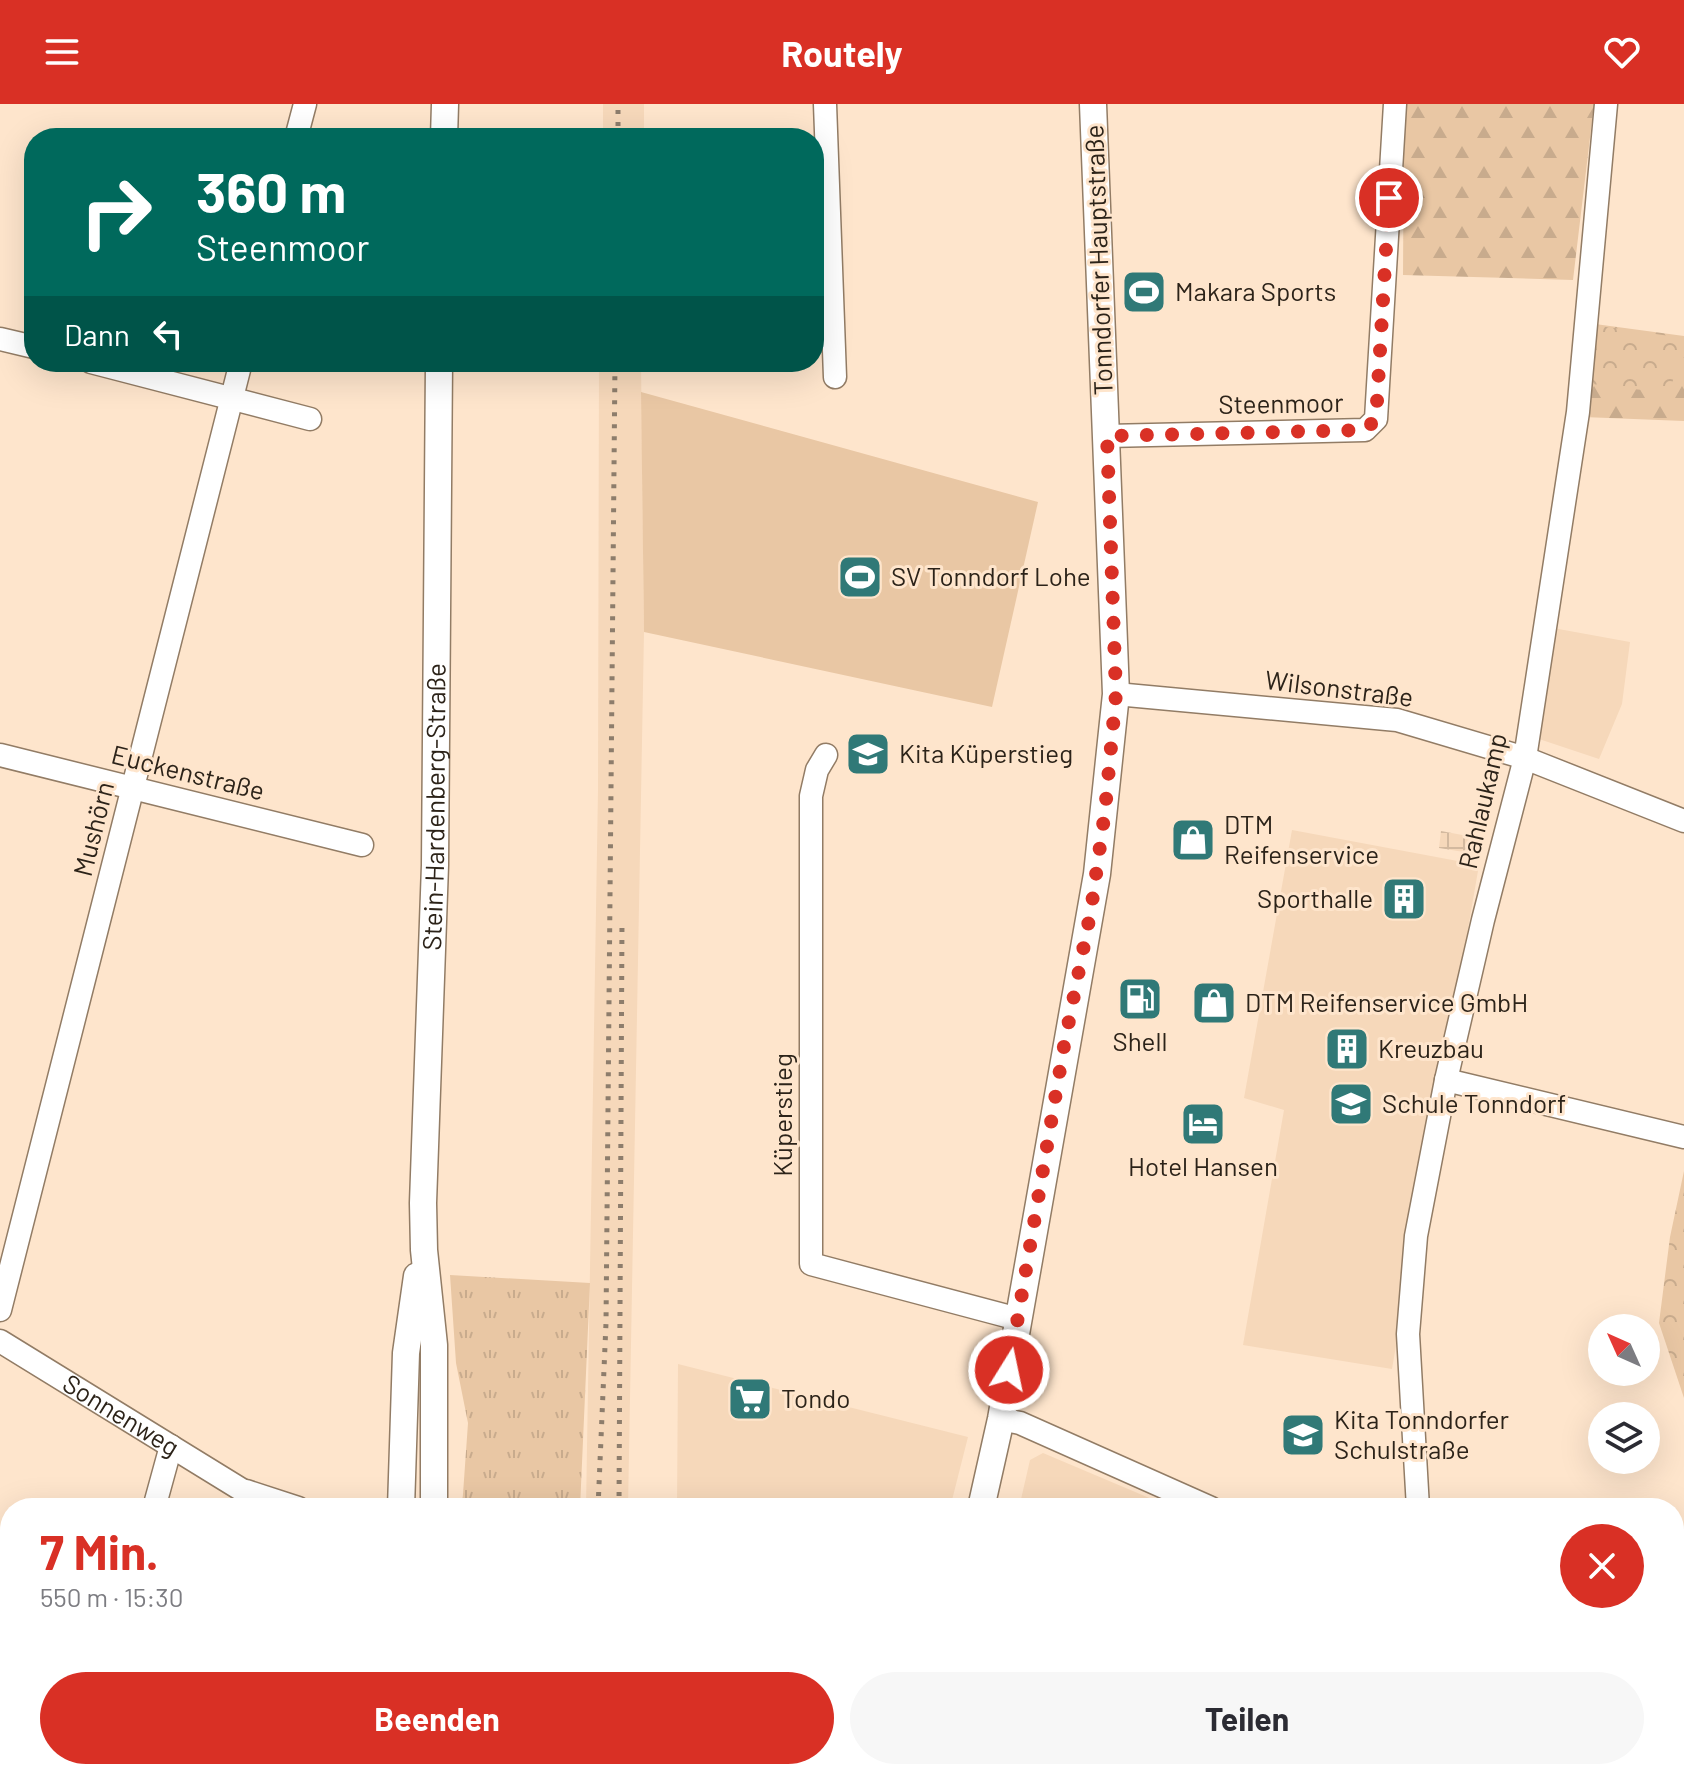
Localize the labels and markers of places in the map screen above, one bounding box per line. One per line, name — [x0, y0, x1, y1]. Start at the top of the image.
pin — [1355, 164, 1423, 232]
sports icon: Makara Sports — [1120, 268, 1168, 316]
place label: Makara Sports — [1175, 275, 1336, 306]
sports icon: SV Tonndorf Lohe — [836, 553, 884, 601]
place label: SV Tonndorf Lohe — [891, 560, 1091, 591]
school or university icon: Kita Küperstieg — [844, 730, 892, 778]
place label: Kita Küperstieg — [899, 737, 1073, 768]
place label: DTM Reifenservice — [1224, 808, 1379, 869]
shop icon: DTM Reifenservice — [1169, 816, 1217, 864]
building icon: Sporthalle — [1380, 875, 1428, 923]
place label: Sporthalle — [1257, 882, 1373, 913]
fuel station icon: Shell — [1116, 975, 1164, 1023]
shop icon: DTM Reifenservice GmbH — [1190, 979, 1238, 1027]
place label: DTM Reifenservice GmbH — [1245, 986, 1528, 1017]
place label: Shell — [1113, 1025, 1167, 1056]
building icon: Kreuzbau — [1323, 1025, 1371, 1073]
place label: Kreuzbau — [1378, 1032, 1484, 1063]
school or university icon: Schule Tonndorf — [1327, 1080, 1375, 1128]
place label: Schule Tonndorf — [1382, 1087, 1566, 1118]
hotel icon: Hotel Hansen — [1179, 1100, 1227, 1148]
place label: Hotel Hansen — [1128, 1150, 1278, 1181]
supermarket icon: Tondo — [726, 1375, 774, 1423]
place label: Tondo — [781, 1382, 850, 1413]
place label: Kita Tonndorfer Schulstraße — [1334, 1403, 1510, 1464]
school or university icon: Kita Tonndorfer Schulstraße — [1279, 1411, 1327, 1459]

